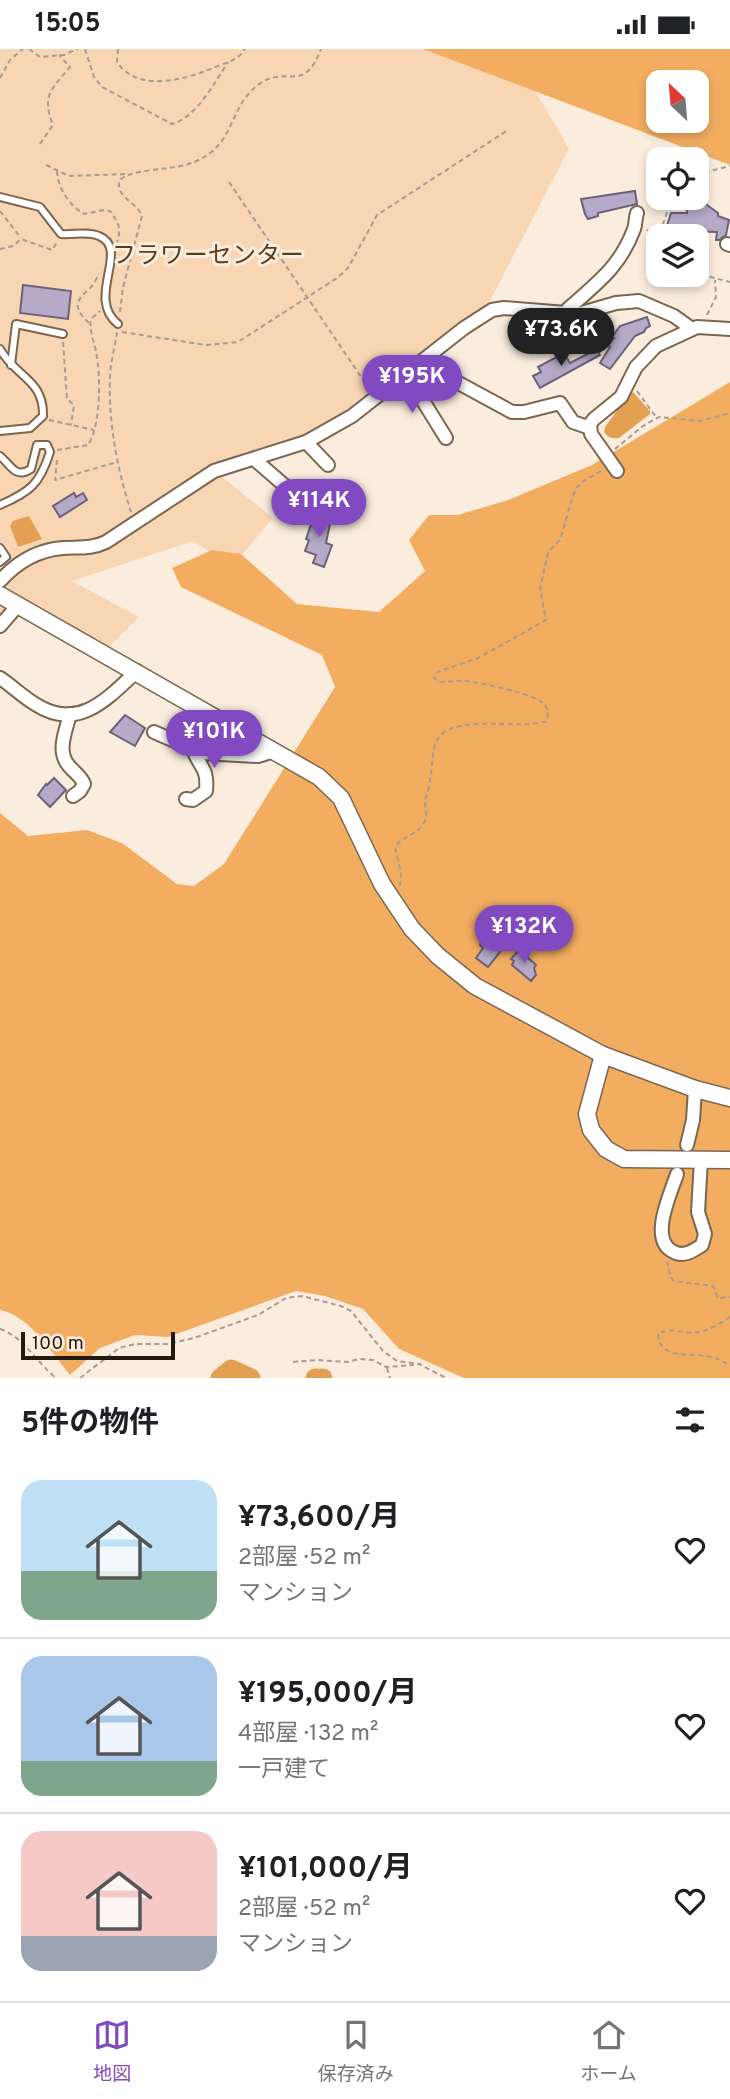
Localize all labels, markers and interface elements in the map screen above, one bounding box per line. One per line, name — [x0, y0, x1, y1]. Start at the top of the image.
text: 15:05 — [35, 8, 101, 41]
north arrow — [646, 70, 709, 133]
map controls — [646, 70, 709, 287]
button: locate — [646, 147, 709, 210]
button: layers — [646, 224, 709, 287]
park label: フラワーセンター — [112, 242, 304, 272]
pin: ¥73.6K — [504, 309, 618, 368]
text: ¥73.6K — [523, 316, 599, 345]
pin: ¥195K — [363, 355, 461, 415]
text: ¥195K — [378, 363, 446, 392]
pin: ¥114K — [270, 479, 368, 539]
text: ¥114K — [287, 487, 351, 516]
pin: ¥101K — [165, 711, 263, 770]
text: ¥101K — [182, 718, 246, 747]
pin: ¥132K — [475, 905, 573, 965]
text: ¥132K — [491, 913, 557, 942]
scale bar — [21, 1329, 175, 1361]
text: 100 m — [32, 1332, 84, 1356]
icon: filters — [671, 1401, 709, 1439]
text: 5件の物件 — [21, 1406, 159, 1443]
text: ¥73,600/月 — [238, 1500, 400, 1537]
icon: home — [77, 1508, 161, 1592]
icon: heart — [671, 1531, 709, 1569]
text: 2部屋 · 52 m² — [238, 1544, 370, 1573]
text: マンション — [238, 1580, 353, 1609]
text: ¥195,000/月 — [238, 1676, 418, 1713]
icon: home — [77, 1684, 161, 1768]
icon: heart — [671, 1707, 709, 1745]
text: 4部屋 · 132 m² — [238, 1720, 378, 1749]
text: 一戸建て — [238, 1756, 330, 1785]
text: ¥101,000/月 — [238, 1851, 413, 1888]
icon: home — [77, 1859, 161, 1943]
icon: heart — [671, 1882, 709, 1920]
text: 2部屋 · 52 m² — [238, 1895, 370, 1924]
text: マンション — [238, 1931, 353, 1960]
tab: 地図 — [93, 2016, 131, 2087]
tab: 保存済み — [318, 2016, 394, 2087]
tab: ホーム — [580, 2016, 637, 2087]

